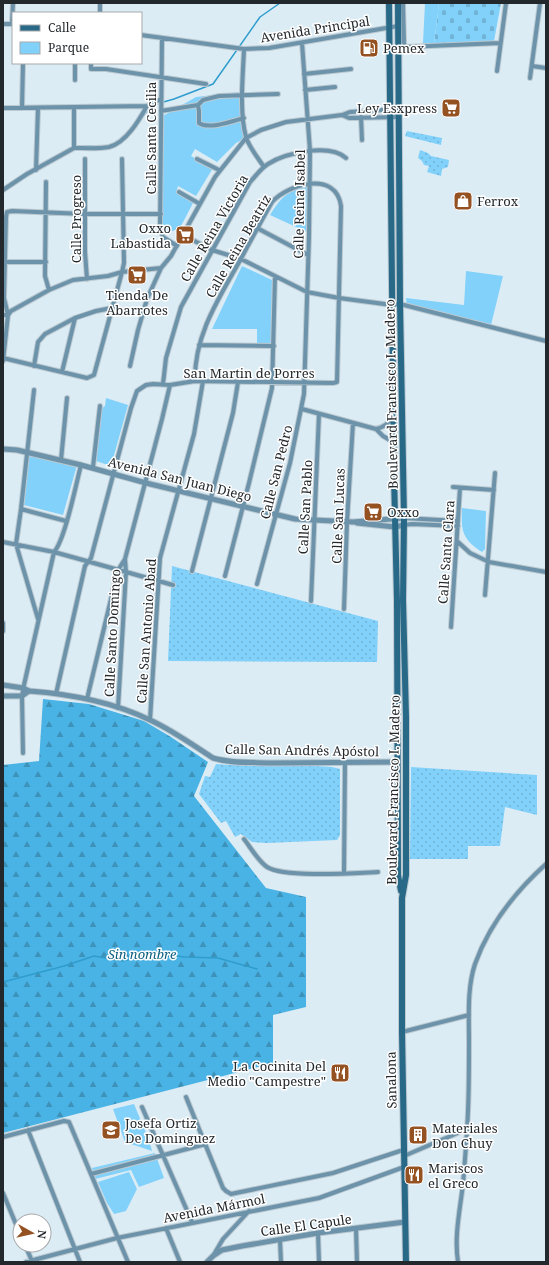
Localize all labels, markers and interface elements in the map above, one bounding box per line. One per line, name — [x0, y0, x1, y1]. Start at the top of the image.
street label: Avenida Principal — [259, 11, 371, 47]
legend — [12, 12, 142, 64]
text: Calle — [48, 19, 76, 36]
fuel station icon: Pemex — [358, 37, 380, 59]
text: Parque — [48, 39, 89, 56]
place label: Pemex — [383, 39, 425, 57]
street label: Calle Santa Cecilia — [142, 82, 160, 194]
supermarket icon: Ley Esxpress — [440, 97, 462, 119]
place label: Ley Esxpress — [357, 99, 437, 117]
street label: Calle Reina Isabel — [289, 149, 309, 259]
street label: Calle Reina Victoria — [176, 171, 252, 285]
street label: Calle Progreso — [67, 175, 85, 263]
shop icon: Ferrox — [452, 190, 474, 212]
street label: Calle Reina Beatriz — [201, 191, 275, 301]
place label: Ferrox — [477, 192, 519, 210]
place label: Oxxo Labastida — [110, 219, 171, 252]
supermarket icon: Oxxo Labastida — [174, 224, 196, 246]
supermarket icon: Tienda De Abarrotes — [126, 264, 148, 286]
place label: Tienda De Abarrotes — [106, 286, 168, 319]
street label: Boulevard Francisco I. Madero — [380, 299, 402, 489]
street label: San Martin de Porres — [183, 364, 315, 382]
street label: Calle San Pedro — [256, 423, 296, 521]
street label: Avenida San Juan Diego — [106, 452, 254, 506]
street label: Calle San Pablo — [294, 459, 316, 555]
street label: Calle San Lucas — [327, 468, 349, 564]
street label: Calle Santa Clara — [433, 499, 459, 605]
supermarket icon: Oxxo — [362, 501, 384, 523]
place label: Oxxo — [387, 503, 419, 521]
street label: Calle San Antonio Abad — [132, 558, 160, 704]
street label: Calle Santo Domingo — [100, 569, 124, 697]
street label: Boulevard Francisco I. Madero — [382, 695, 404, 885]
street label: Calle San Andrés Apóstol — [225, 740, 379, 760]
park label: Sin nombre — [108, 945, 177, 963]
street label: Sanalona — [382, 1051, 400, 1109]
place label: La Cocinita Del Medio "Campestre" — [207, 1057, 326, 1090]
restaurant icon: La Cocinita Del Medio "Campestre" — [329, 1062, 351, 1084]
place label: Josefa Ortiz De Dominguez — [124, 1114, 215, 1147]
school or university icon: Josefa Ortiz De Dominguez — [100, 1119, 122, 1141]
place label: Materiales Don Chuy — [432, 1119, 498, 1152]
building icon: Materiales Don Chuy — [407, 1124, 429, 1146]
place label: Mariscos el Greco — [428, 1159, 484, 1192]
restaurant icon: Mariscos el Greco — [403, 1164, 425, 1186]
street label: Avenida Mármol — [161, 1189, 267, 1227]
street label: Calle El Capule — [259, 1210, 353, 1240]
north arrow — [12, 1213, 52, 1253]
text: N — [34, 1229, 50, 1240]

